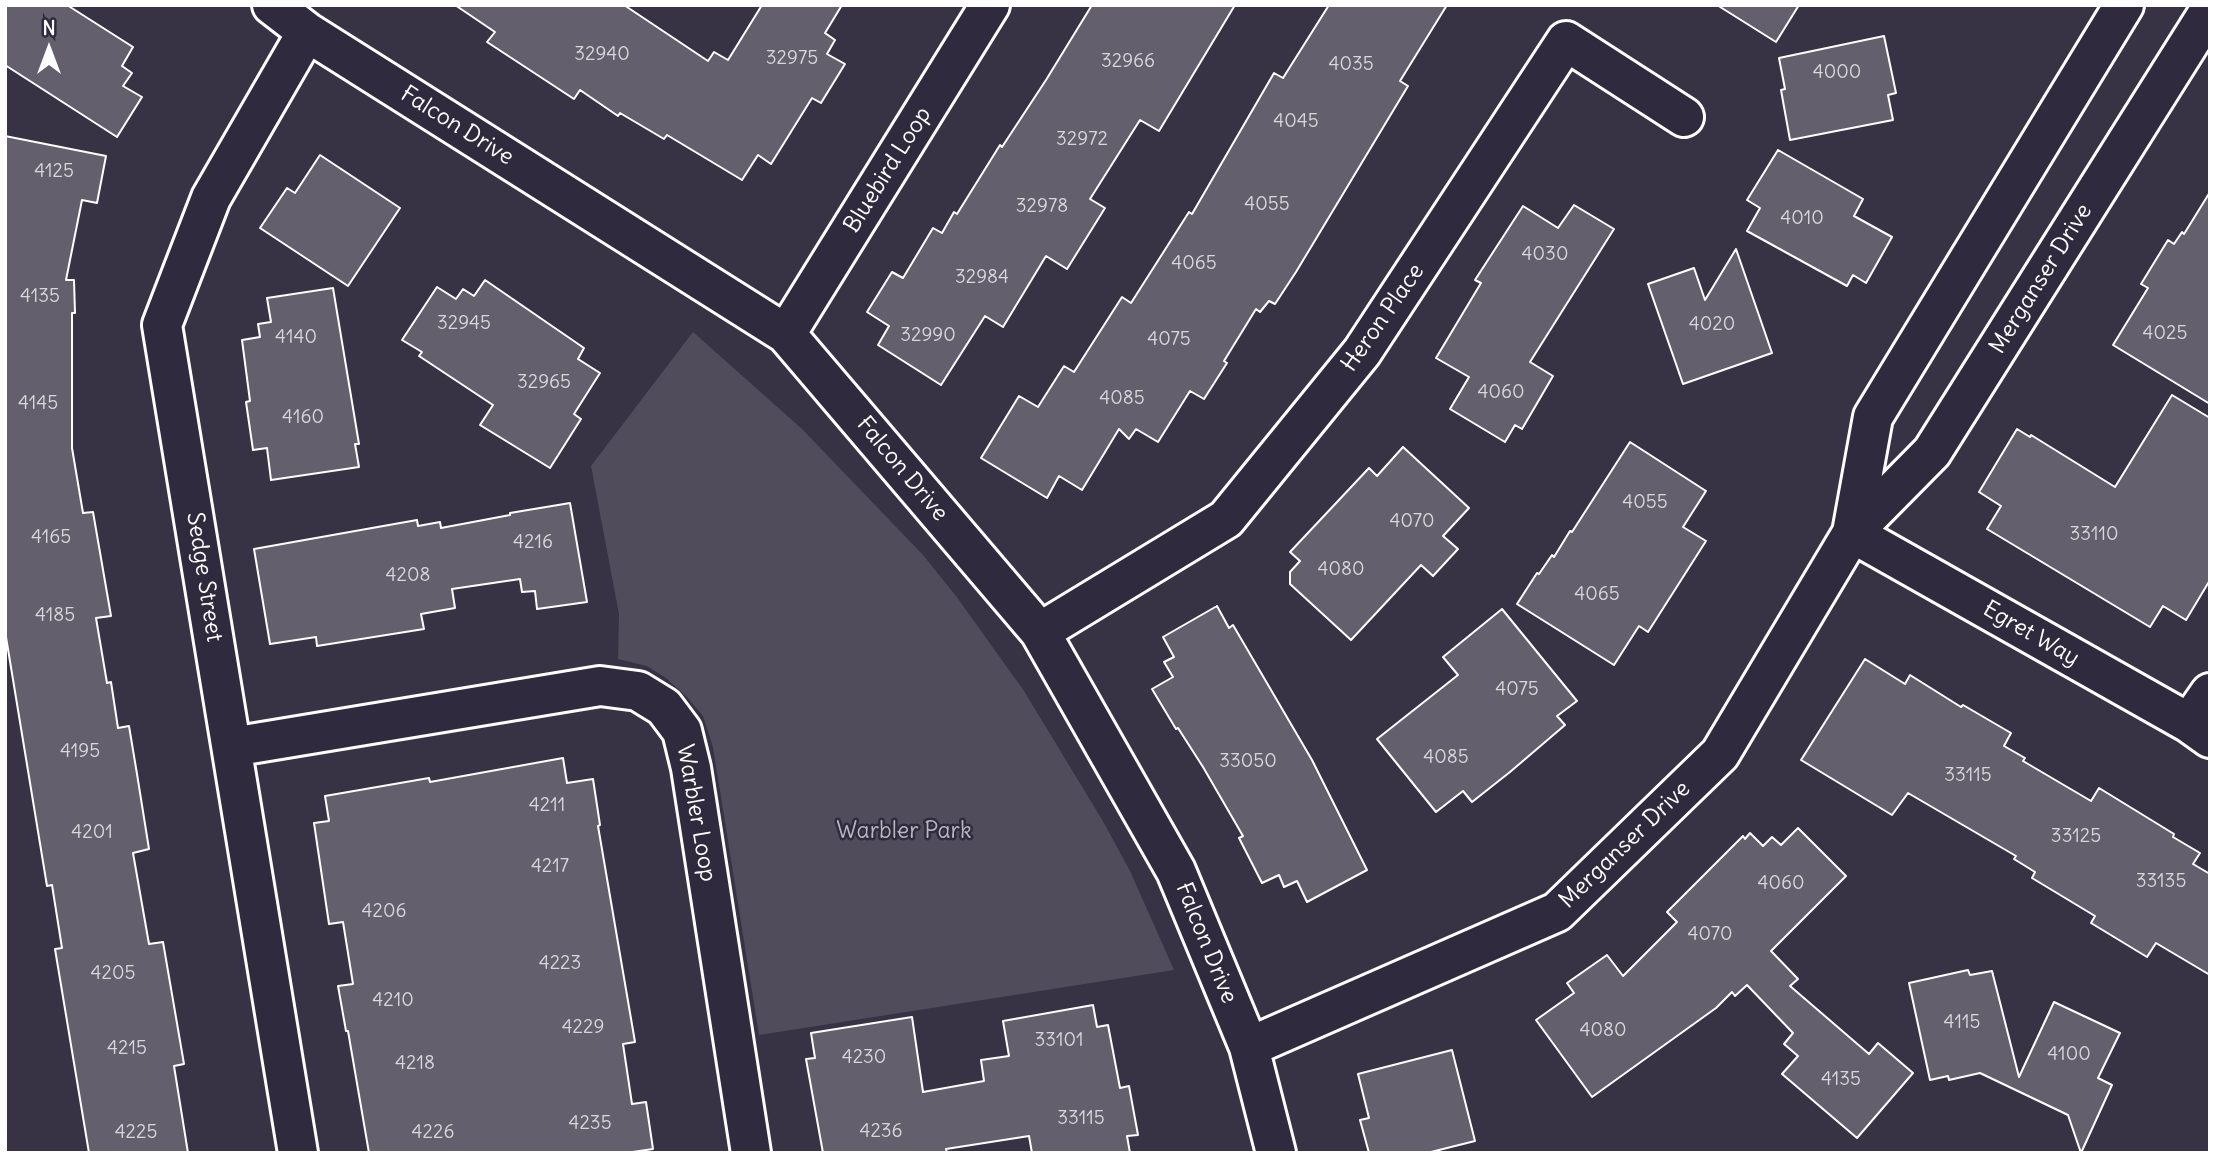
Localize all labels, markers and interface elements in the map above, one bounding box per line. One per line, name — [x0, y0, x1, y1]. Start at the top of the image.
north arrow — [14, 14, 84, 84]
text: N — [42, 16, 56, 40]
house number: 32940 — [574, 44, 630, 66]
house number: 32975 — [766, 48, 818, 70]
house number: 32966 — [1101, 51, 1155, 73]
house number: 4035 — [1328, 54, 1374, 76]
house number: 4000 — [1813, 62, 1861, 84]
street label: Falcon Drive — [395, 80, 519, 172]
street label: Bluebird Loop — [838, 102, 938, 238]
house number: 4045 — [1273, 111, 1319, 133]
house number: 32972 — [1056, 129, 1108, 151]
house number: 4125 — [34, 161, 74, 183]
house number: 4055 — [1244, 194, 1290, 216]
house number: 32978 — [1016, 196, 1068, 218]
street label: Merganser Drive — [1984, 199, 2098, 359]
house number: 4010 — [1780, 208, 1824, 230]
house number: 4030 — [1522, 244, 1568, 266]
house number: 4065 — [1171, 253, 1217, 275]
street label: Heron Place — [1336, 259, 1430, 377]
house number: 32984 — [955, 267, 1009, 289]
house number: 4135 — [20, 286, 60, 308]
house number: 32945 — [437, 313, 491, 335]
house number: 4020 — [1689, 314, 1735, 336]
house number: 4025 — [2143, 323, 2187, 345]
house number: 32990 — [900, 325, 956, 347]
house number: 4140 — [275, 327, 317, 349]
house number: 4075 — [1147, 329, 1191, 351]
house number: 32965 — [517, 372, 571, 394]
house number: 4060 — [1478, 382, 1524, 404]
house number: 4085 — [1099, 388, 1145, 410]
house number: 4145 — [18, 393, 58, 415]
house number: 4160 — [282, 407, 324, 429]
street label: Falcon Drive — [850, 411, 954, 527]
house number: 4055 — [1622, 492, 1668, 514]
street label: Sedge Street — [180, 510, 228, 644]
house number: 4070 — [1389, 511, 1435, 533]
house number: 33110 — [2070, 524, 2118, 546]
house number: 4165 — [31, 527, 71, 549]
house number: 4216 — [513, 532, 553, 554]
house number: 4080 — [1318, 559, 1364, 581]
house number: 4208 — [386, 565, 430, 587]
house number: 4065 — [1574, 584, 1620, 606]
street label: Egret Way — [1978, 595, 2084, 673]
house number: 4185 — [35, 605, 75, 627]
house number: 4075 — [1495, 679, 1539, 701]
house number: 4195 — [60, 741, 100, 763]
street label: Warbler Loop — [670, 742, 722, 884]
house number: 4085 — [1423, 747, 1469, 769]
house number: 33050 — [1219, 751, 1277, 773]
house number: 33115 — [1944, 765, 1992, 787]
street label: Merganser Drive — [1554, 776, 1696, 914]
house number: 4211 — [529, 795, 565, 817]
park label: Warbler Park — [836, 817, 972, 845]
house number: 4201 — [71, 822, 113, 844]
house number: 33125 — [2051, 826, 2101, 848]
house number: 4217 — [531, 856, 569, 878]
house number: 33135 — [2136, 871, 2186, 893]
house number: 4060 — [1758, 873, 1804, 895]
street label: Falcon Drive — [1169, 879, 1243, 1007]
house number: 4206 — [362, 901, 406, 923]
house number: 4070 — [1687, 924, 1733, 946]
house number: 4223 — [539, 953, 581, 975]
house number: 4205 — [91, 963, 135, 985]
house number: 4210 — [372, 990, 414, 1012]
house number: 4115 — [1944, 1012, 1980, 1034]
house number: 4229 — [562, 1017, 604, 1039]
house number: 4080 — [1580, 1020, 1626, 1042]
house number: 33101 — [1035, 1030, 1083, 1052]
house number: 4215 — [107, 1038, 147, 1060]
house number: 4100 — [2047, 1044, 2091, 1066]
house number: 4230 — [842, 1047, 886, 1069]
house number: 4218 — [395, 1053, 435, 1075]
house number: 4135 — [1821, 1069, 1861, 1091]
house number: 33115 — [1057, 1108, 1105, 1130]
house number: 4235 — [568, 1113, 612, 1135]
house number: 4236 — [859, 1121, 903, 1143]
house number: 4225 — [115, 1122, 157, 1144]
house number: 4226 — [412, 1122, 454, 1144]

